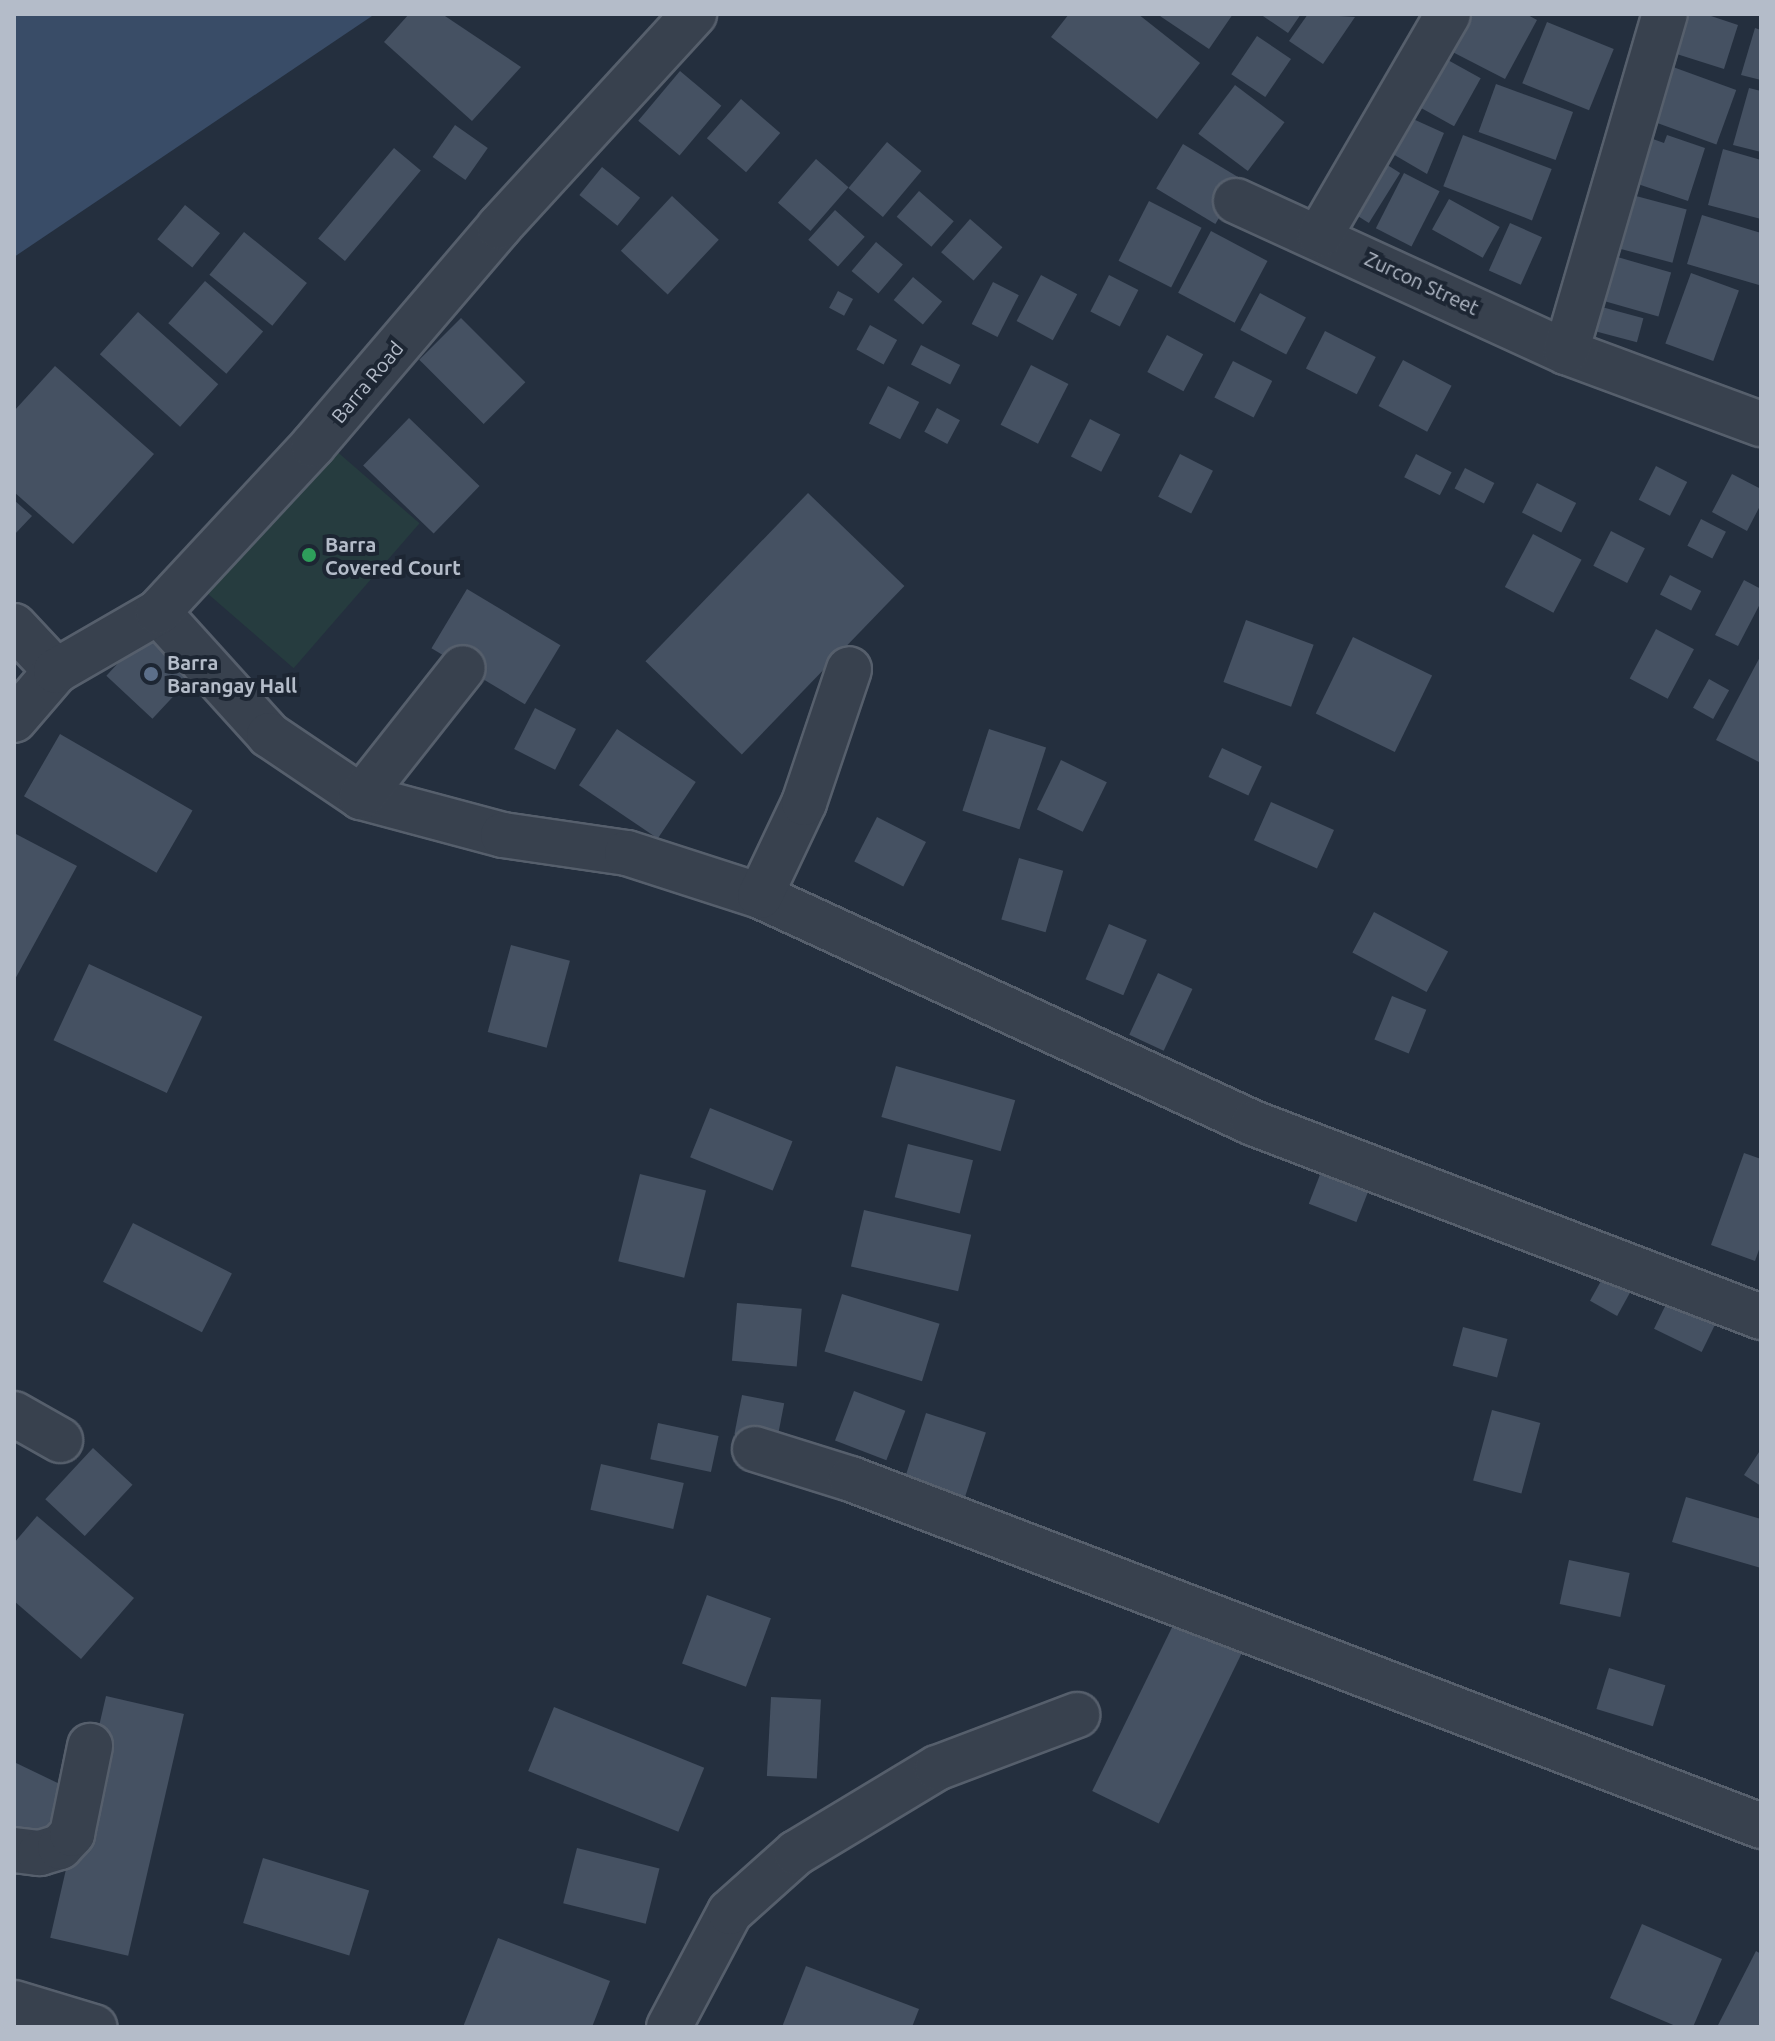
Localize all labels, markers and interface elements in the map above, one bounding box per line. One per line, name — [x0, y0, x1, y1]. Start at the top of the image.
street label: Zurcon Street — [1361, 246, 1483, 320]
street label: Barra Road — [326, 336, 408, 428]
place label: Barra Covered Court — [325, 532, 461, 579]
marker: Barra Covered Court — [300, 546, 318, 564]
place label: Barra Barangay Hall — [167, 650, 297, 697]
marker: Barra Barangay Hall — [142, 665, 160, 683]

